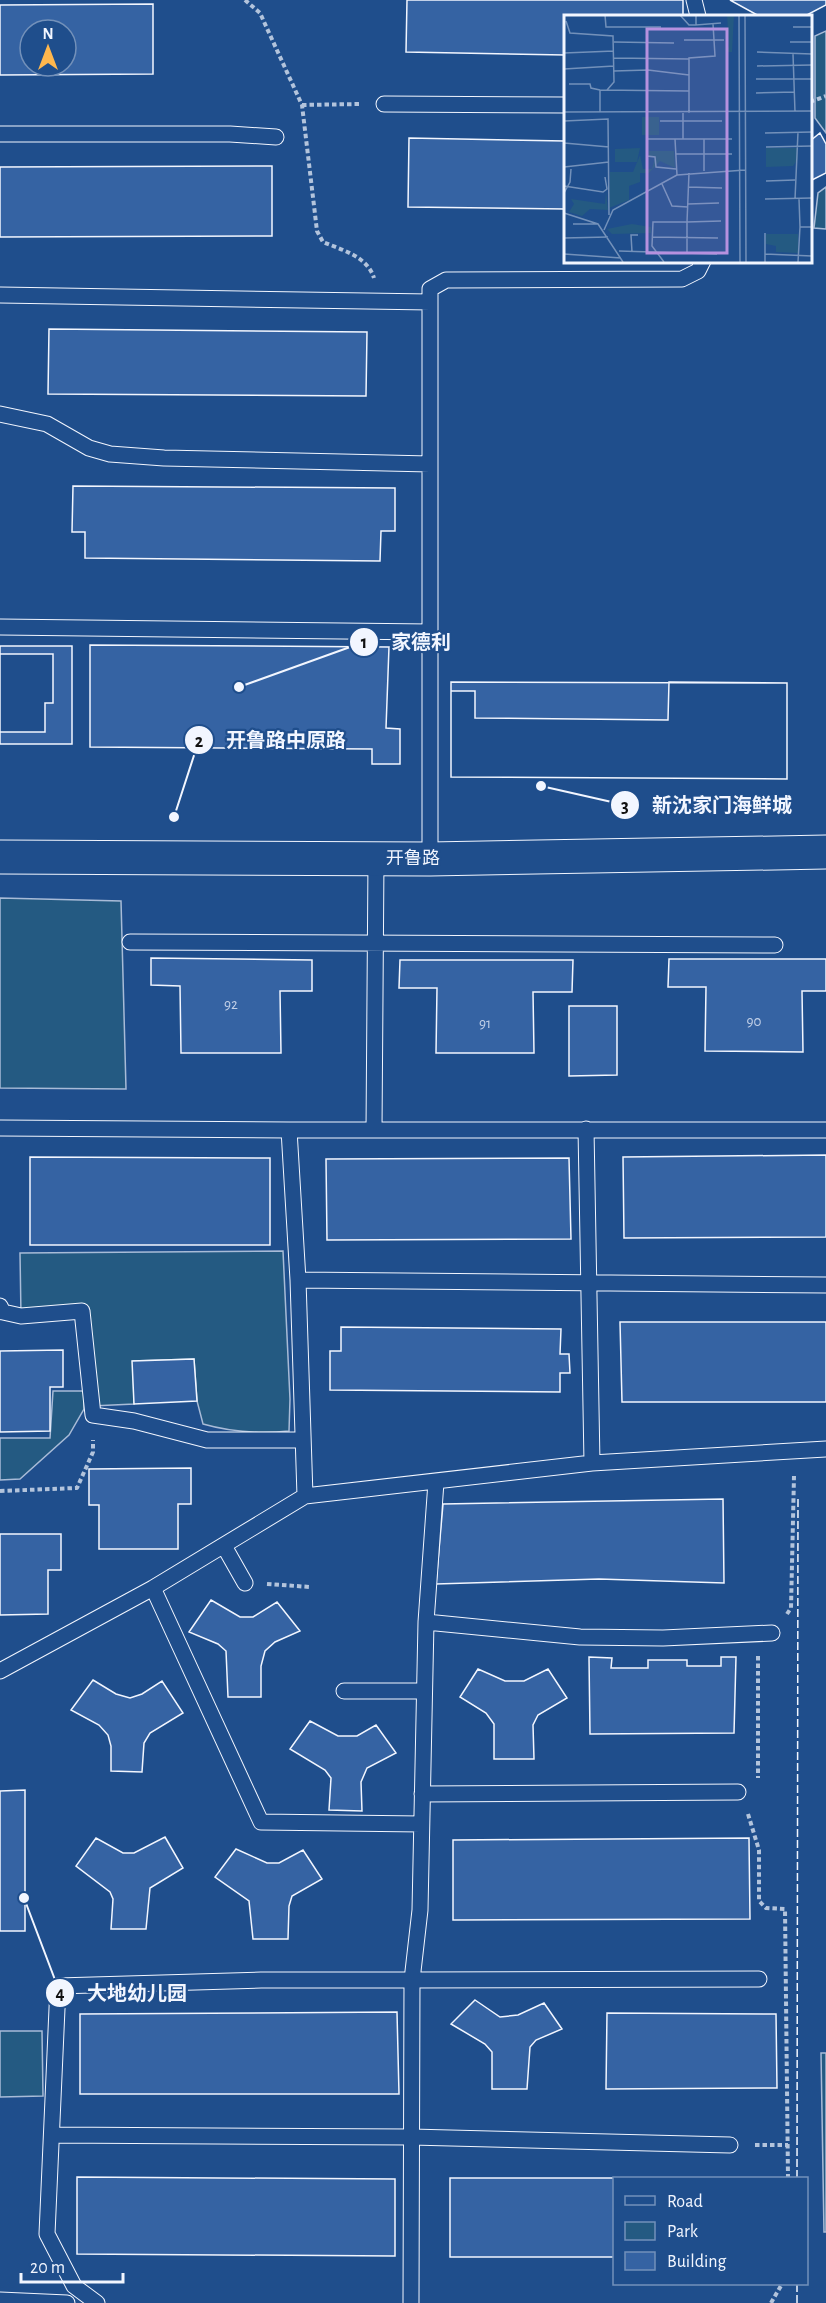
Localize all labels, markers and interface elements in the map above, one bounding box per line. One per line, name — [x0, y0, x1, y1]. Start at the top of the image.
inset map — [564, 15, 811, 262]
north arrow — [18, 18, 78, 78]
text: N — [42, 26, 54, 42]
callout: 家德利 — [349, 623, 463, 661]
text: 家德利 — [391, 631, 451, 653]
text: 1 — [361, 634, 367, 652]
callout: 开鲁路中原路 — [184, 721, 358, 759]
text: 开鲁路中原路 — [226, 729, 346, 751]
text: 2 — [195, 733, 204, 751]
callout: 新沈家门海鲜城 — [610, 786, 804, 824]
text: 新沈家门海鲜城 — [652, 794, 792, 816]
text: 3 — [621, 798, 629, 816]
street label: 开鲁路 — [386, 848, 440, 868]
house number: 92 — [224, 997, 238, 1012]
house number: 90 — [747, 1014, 762, 1029]
house number: 91 — [479, 1016, 491, 1031]
callout: 大地幼儿园 — [45, 1974, 199, 2012]
text: 大地幼儿园 — [87, 1982, 187, 2004]
text: 4 — [55, 1985, 65, 2003]
legend — [613, 2177, 808, 2285]
text: Road — [667, 2193, 703, 2211]
text: Park — [667, 2223, 699, 2241]
scale bar — [21, 2246, 123, 2284]
text: Building — [667, 2253, 727, 2271]
text: 20 m — [30, 2259, 65, 2277]

